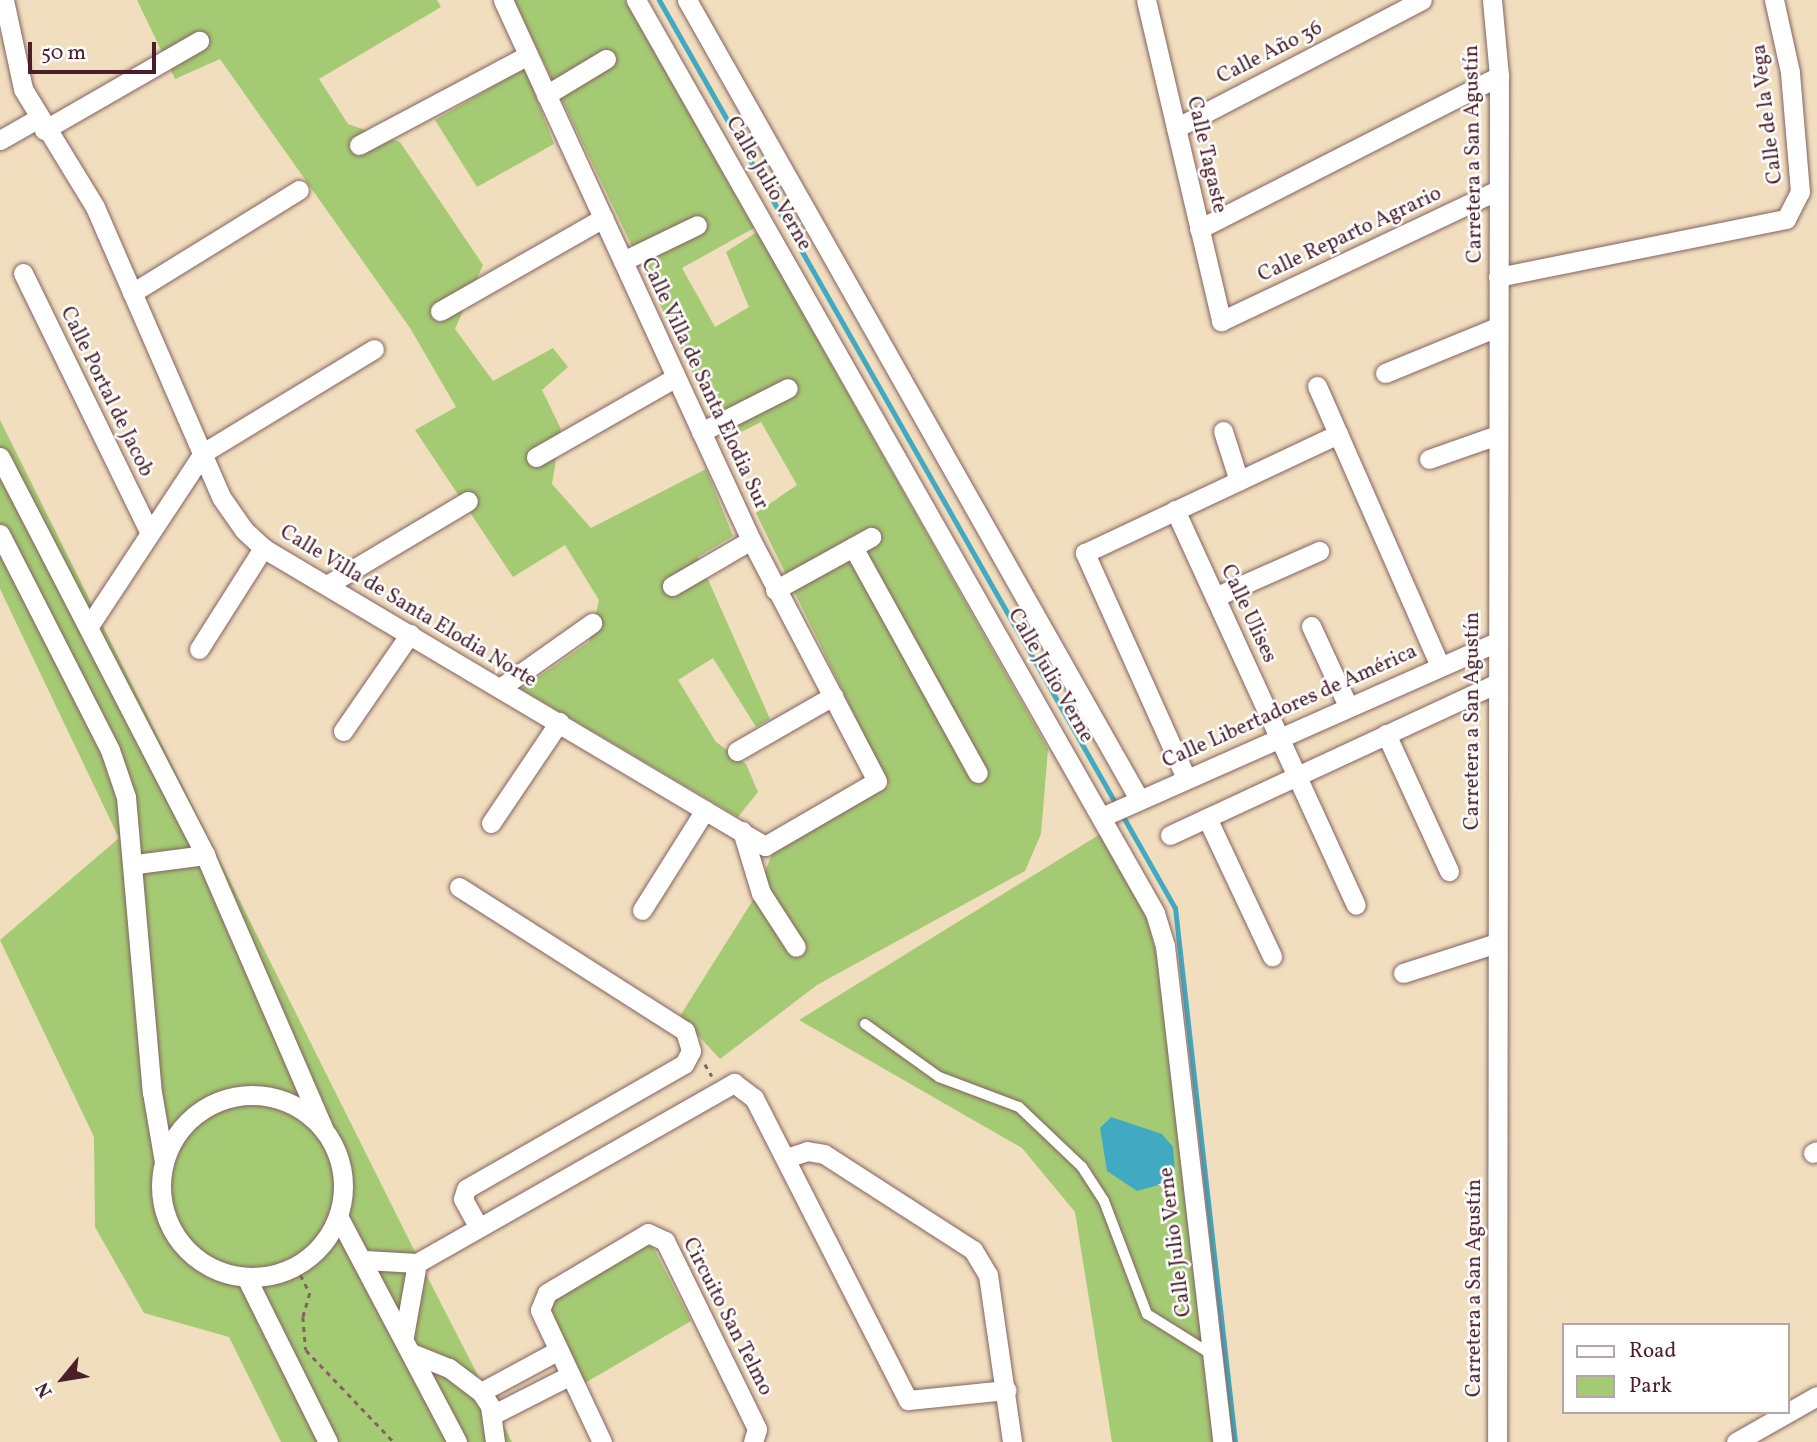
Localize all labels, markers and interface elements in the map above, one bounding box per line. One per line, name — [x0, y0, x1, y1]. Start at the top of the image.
street label: Calle Año 36 — [1213, 16, 1327, 90]
scale bar — [32, 28, 159, 72]
text: 50 m — [41, 39, 86, 68]
street label: Calle de la Vega — [1747, 42, 1789, 186]
street label: Carretera a San Agustín — [1459, 45, 1489, 263]
street label: Calle Tagaste — [1180, 94, 1232, 216]
street label: Calle Julio Verne — [719, 112, 817, 256]
street label: Calle Reparto Agrario — [1254, 181, 1446, 289]
street label: Calle Villa de Santa Elodia Sur — [634, 254, 774, 514]
street label: Calle Portal de Jacob — [54, 303, 158, 481]
street label: Calle Villa de Santa Elodia Norte — [275, 520, 541, 694]
street label: Calle Ulises — [1214, 561, 1282, 667]
street label: Calle Julio Verne — [1001, 604, 1099, 748]
street label: Carretera a San Agustín — [1460, 612, 1486, 830]
street label: Calle Libertadores de América — [1159, 639, 1421, 775]
street label: Calle Julio Verne — [1154, 1165, 1198, 1319]
street label: Carretera a San Agustín — [1462, 1179, 1488, 1397]
street label: Circuito San Telmo — [676, 1234, 778, 1400]
legend — [1562, 1323, 1789, 1414]
text: Road — [1629, 1337, 1676, 1366]
north arrow — [28, 1344, 98, 1414]
text: Park — [1629, 1372, 1672, 1401]
text: N — [30, 1377, 60, 1402]

